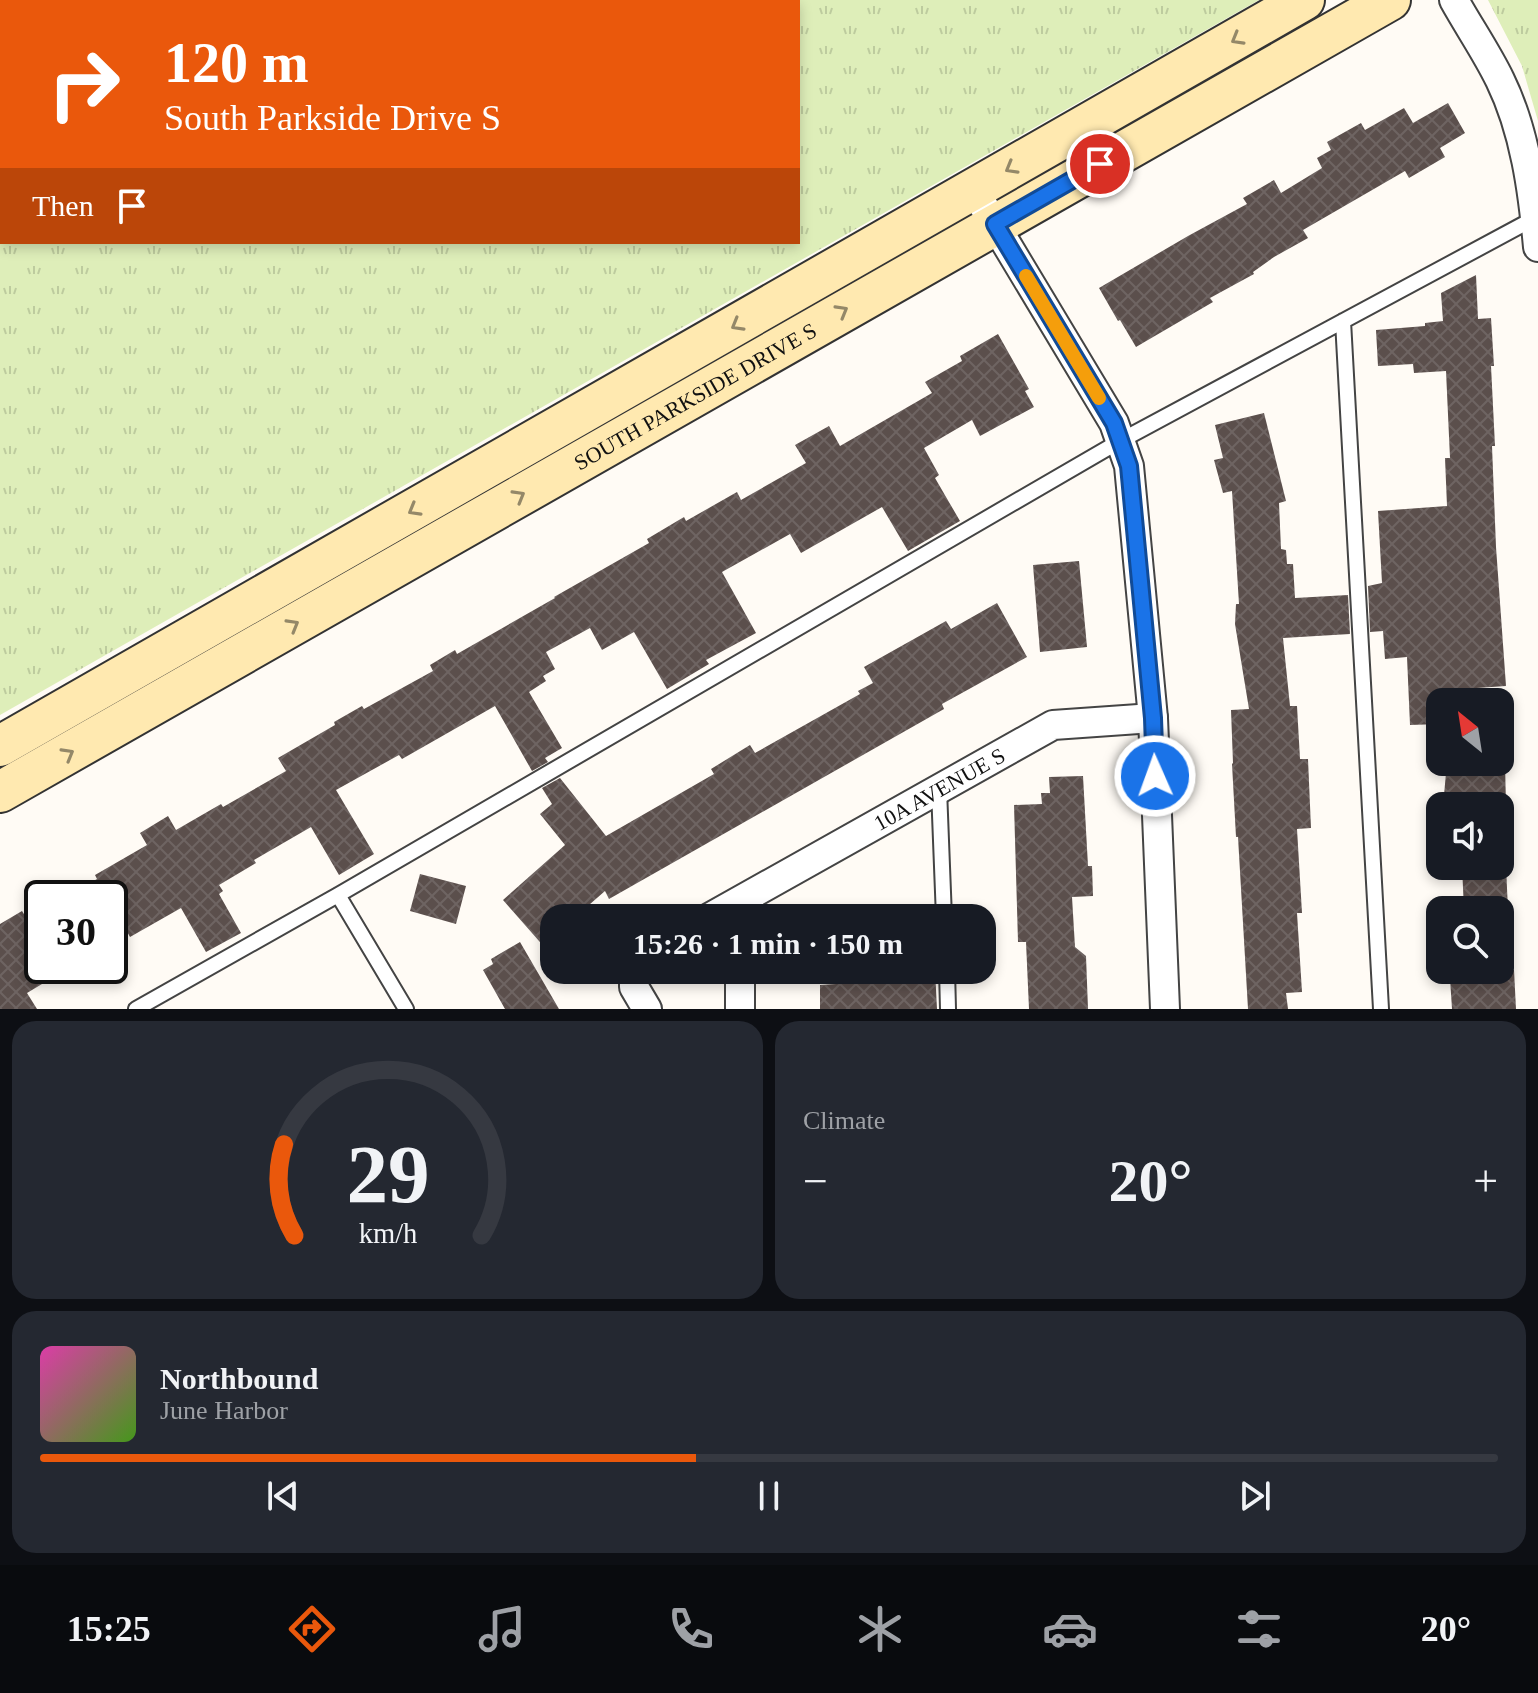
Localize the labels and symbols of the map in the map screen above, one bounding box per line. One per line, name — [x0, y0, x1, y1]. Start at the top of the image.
one-way arrow — [1231, 29, 1245, 45]
pin — [1066, 130, 1134, 198]
one-way arrow — [1005, 158, 1020, 174]
one-way arrow — [833, 305, 848, 321]
one-way arrow — [731, 315, 746, 331]
street label: SOUTH PARKSIDE DRIVE S — [569, 317, 821, 475]
one-way arrow — [510, 490, 525, 506]
one-way arrow — [408, 500, 422, 515]
one-way arrow — [285, 619, 299, 635]
north arrow — [1426, 688, 1514, 776]
position arrow — [1113, 734, 1197, 818]
street label: 10A AVENUE S — [869, 742, 1009, 836]
one-way arrow — [59, 748, 74, 764]
speed limit sign: 30 — [24, 880, 128, 984]

